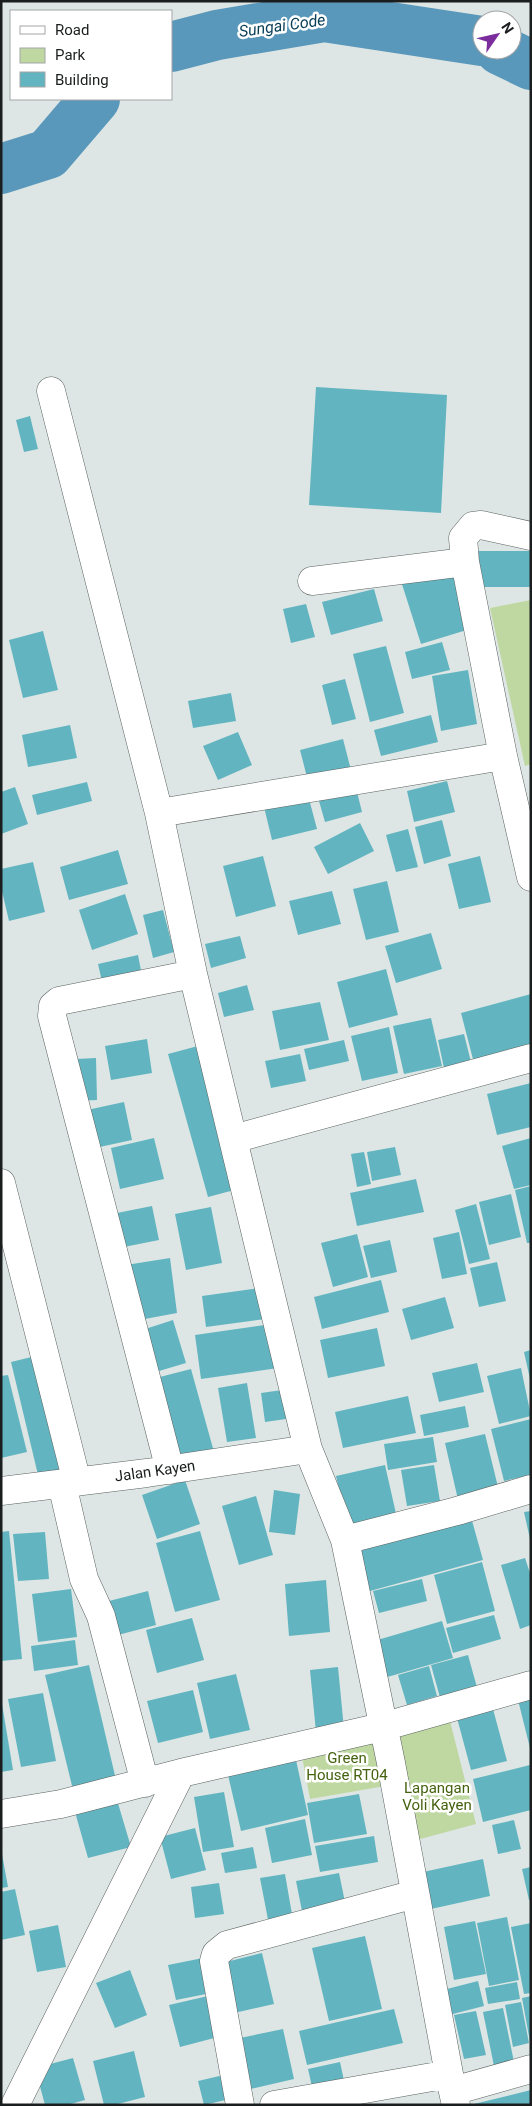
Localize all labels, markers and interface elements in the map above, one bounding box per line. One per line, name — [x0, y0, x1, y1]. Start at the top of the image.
legend — [10, 10, 172, 100]
water label: Sungai Code — [238, 10, 327, 41]
north arrow — [472, 10, 522, 60]
text: N — [498, 19, 517, 36]
text: Road — [55, 21, 89, 39]
text: Park — [55, 46, 86, 64]
text: Building — [55, 71, 109, 89]
street label: Jalan Kayen — [114, 1456, 196, 1486]
park label: Green House RT04 — [306, 1749, 388, 1784]
park label: Lapangan Voli Kayen — [402, 1779, 472, 1814]

